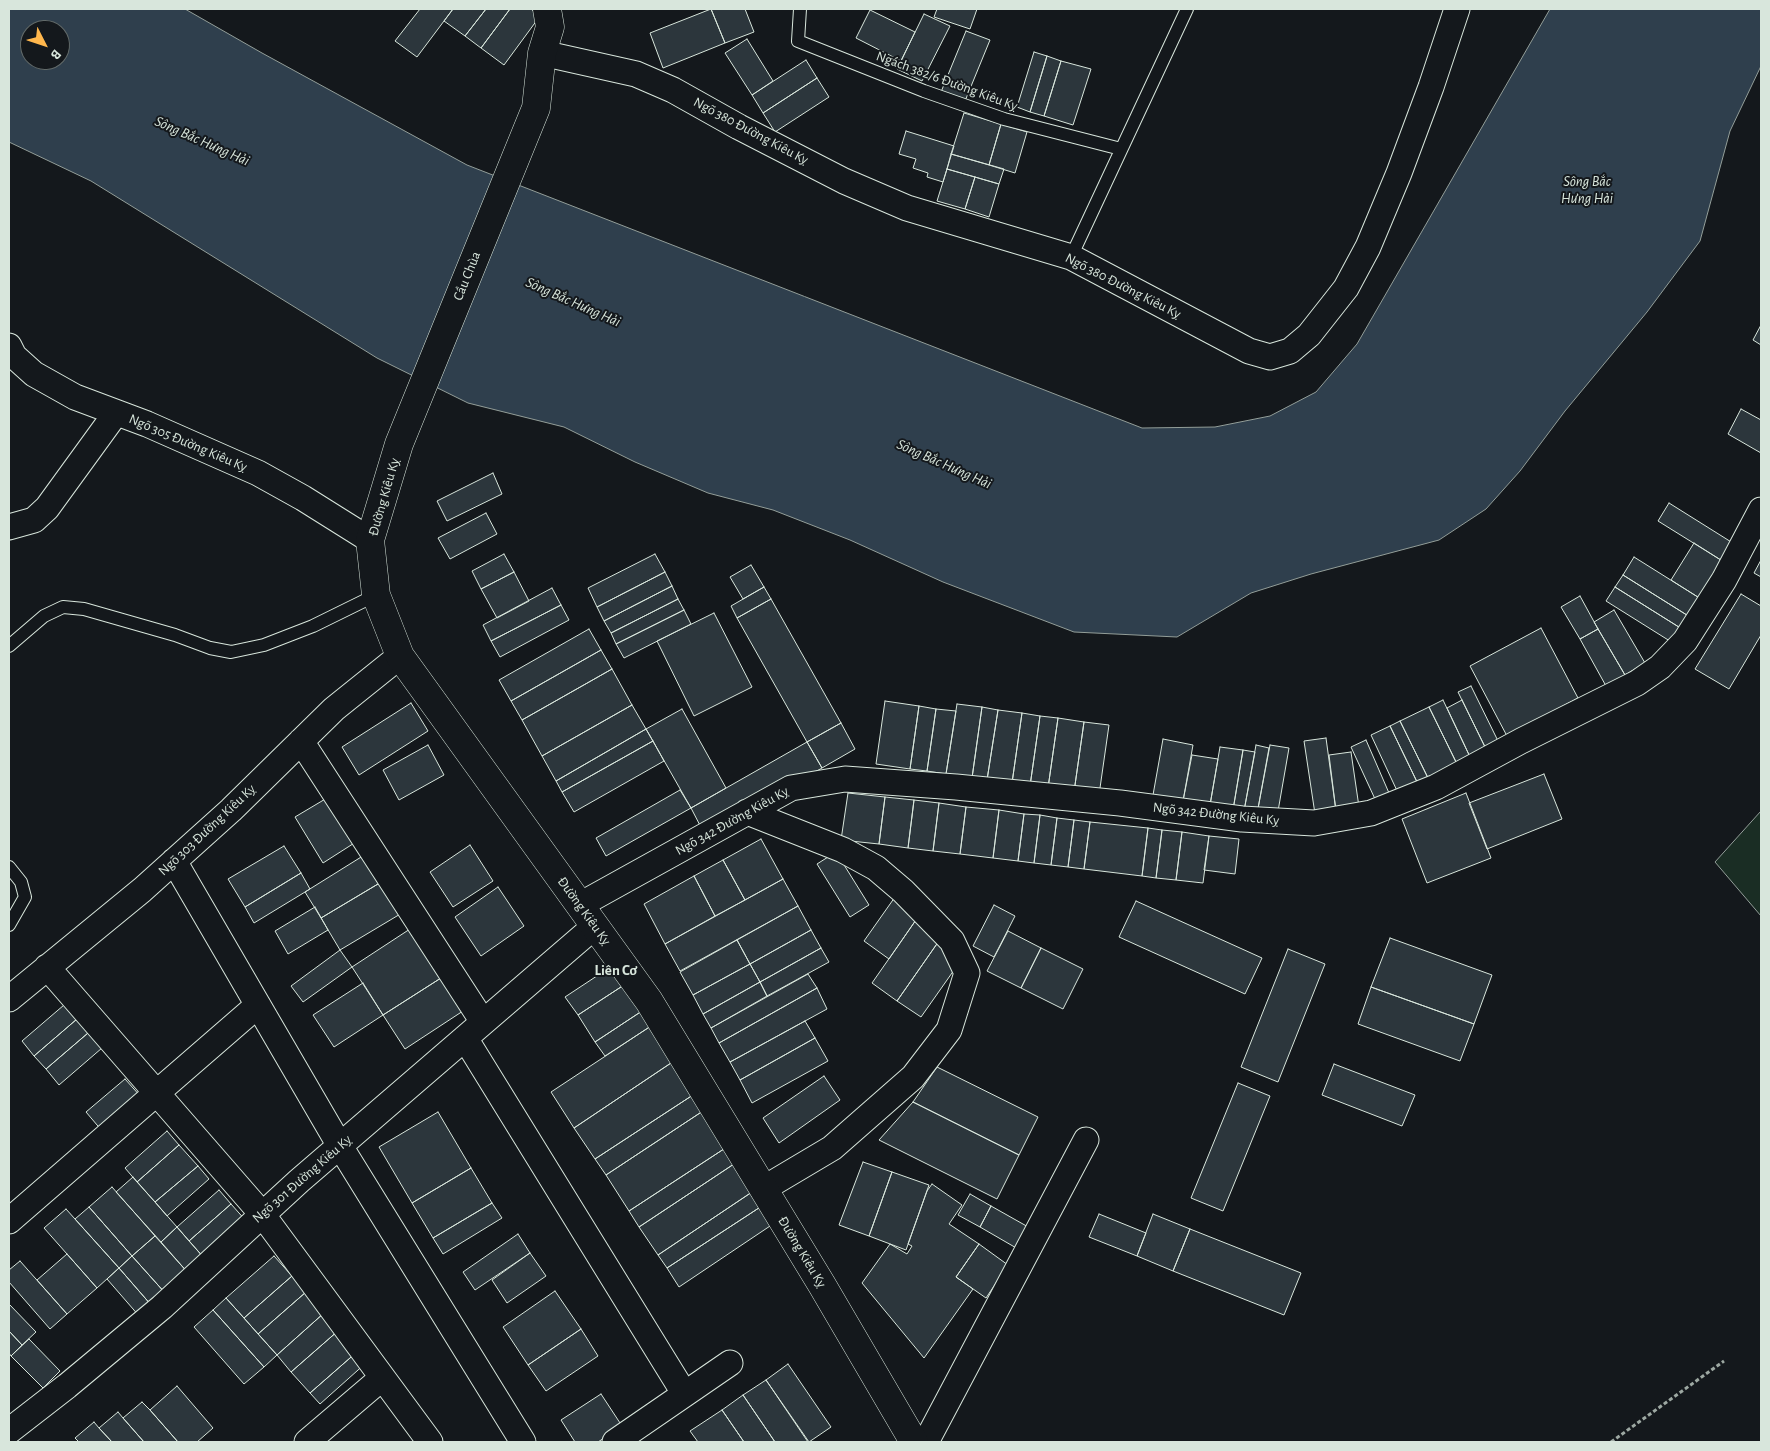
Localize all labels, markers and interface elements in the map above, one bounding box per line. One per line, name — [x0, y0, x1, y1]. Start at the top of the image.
north arrow — [20, 20, 70, 70]
text: B — [48, 47, 64, 62]
street label: Ngách 382/6 Đường Kiêu Kỵ — [874, 48, 1020, 114]
street label: Ngõ 380 Đường Kiêu Kỵ — [691, 94, 811, 168]
water label: Sông Bắc Hưng Hải — [152, 112, 252, 170]
water label: Sông Bắc Hưng Hải — [1561, 172, 1613, 207]
street label: Cầu Chùa — [450, 249, 484, 303]
street label: Ngõ 380 Đường Kiêu Kỵ — [1062, 249, 1184, 323]
water label: Sông Bắc Hưng Hải — [523, 273, 623, 331]
street label: Ngõ 305 Đường Kiêu Kỵ — [126, 410, 250, 476]
water label: Sông Bắc Hưng Hải — [894, 435, 994, 493]
street label: Đường Kiêu Kỵ — [365, 456, 403, 538]
street label: Ngõ 303 Đường Kiêu Kỵ — [155, 781, 259, 879]
street label: Ngõ 342 Đường Kiêu Kỵ — [672, 783, 792, 859]
street label: Ngõ 342 Đường Kiêu Kỵ — [1152, 799, 1280, 829]
street label: Đường Kiêu Kỵ — [554, 873, 614, 949]
district label: Liên Cơ — [594, 961, 638, 979]
street label: Ngõ 301 Đường Kiêu Kỵ — [249, 1131, 355, 1227]
street label: Đường Kiêu Kỵ — [774, 1213, 830, 1291]

